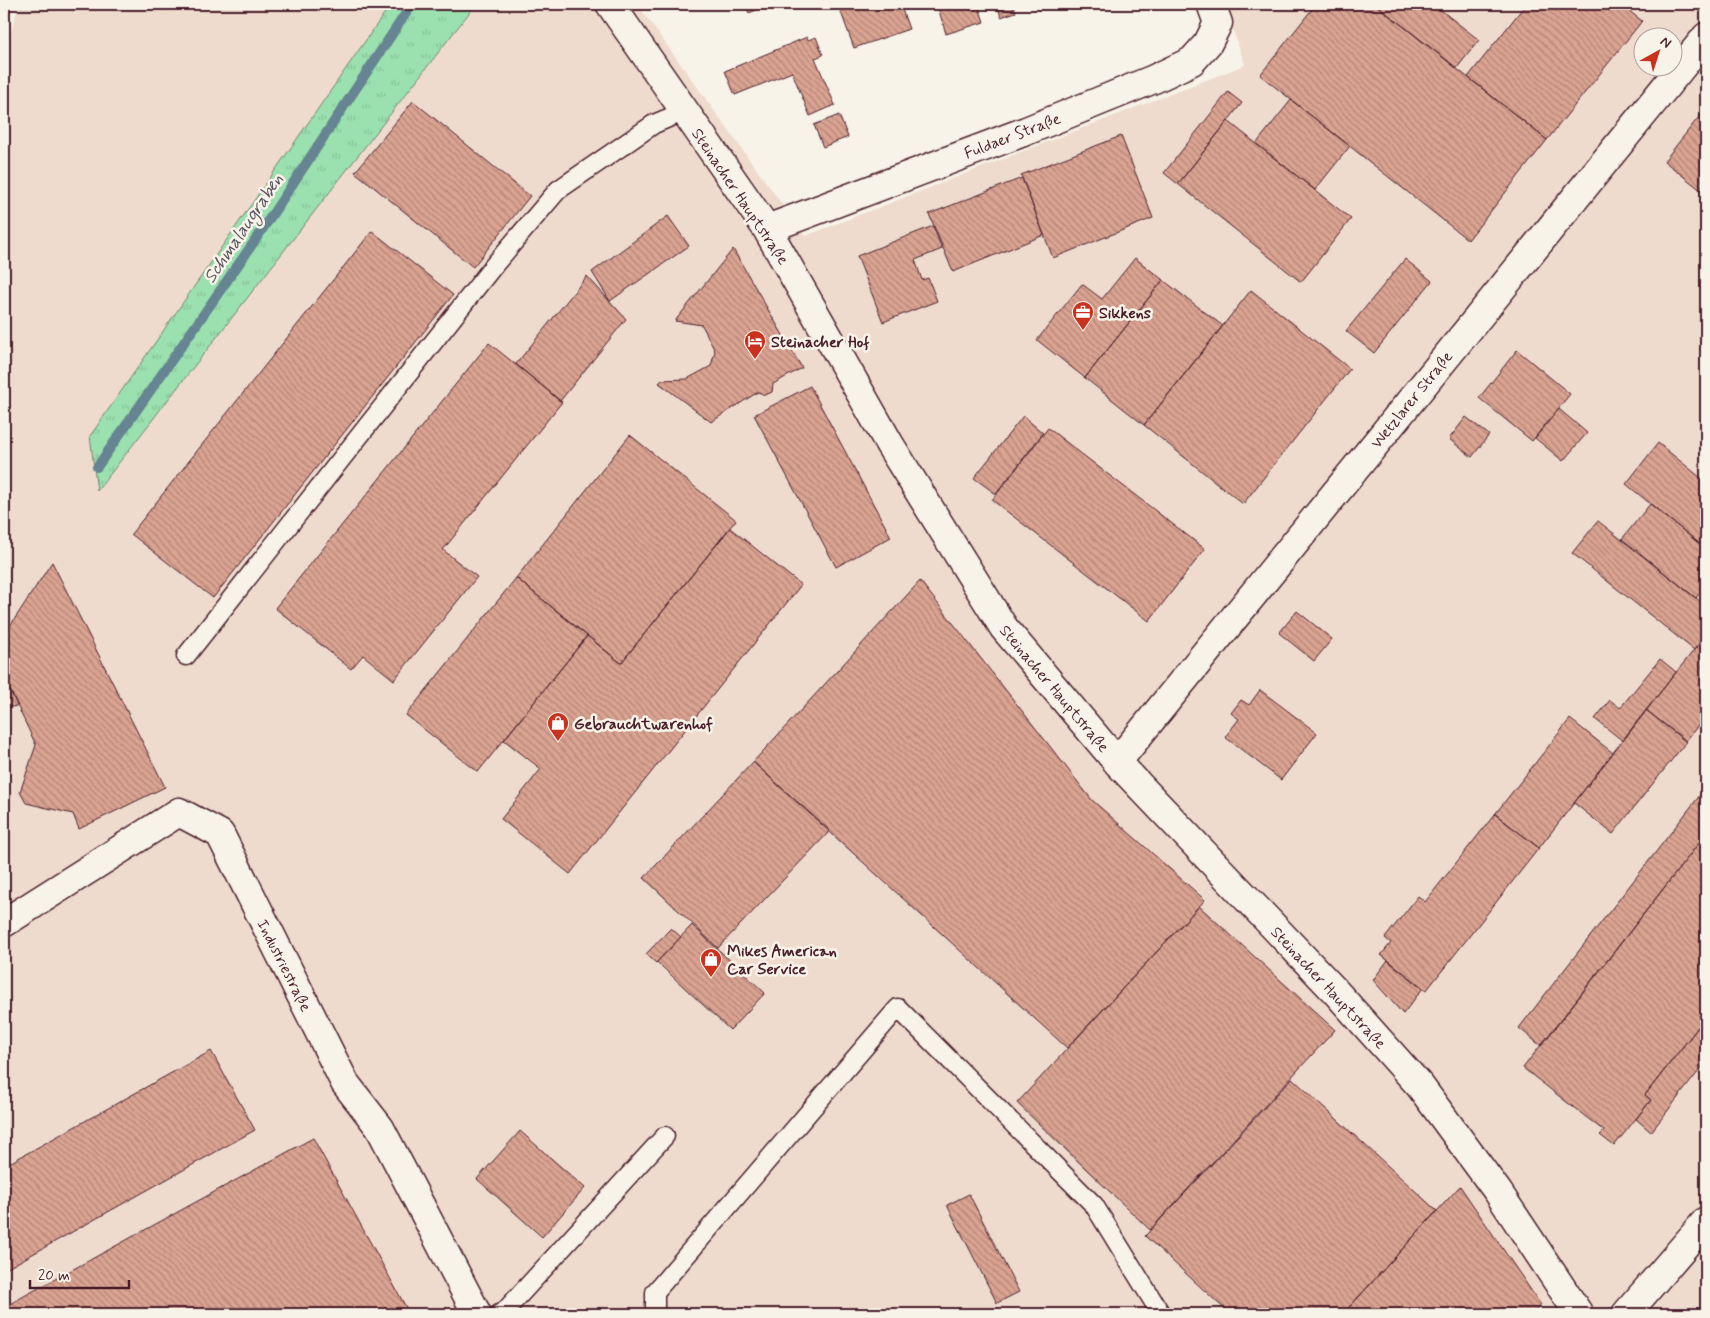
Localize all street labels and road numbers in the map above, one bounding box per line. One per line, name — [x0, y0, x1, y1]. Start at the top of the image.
street label: Fuldaer Straße — [961, 108, 1064, 164]
street label: Steinacher Hauptstraße — [686, 124, 793, 269]
street label: Wetzlarer Straße — [1366, 347, 1458, 453]
street label: Steinacher Hauptstraße — [994, 621, 1114, 757]
street label: Industriestraße — [251, 916, 316, 1016]
street label: Steinacher Hauptstraße — [1265, 922, 1390, 1054]

